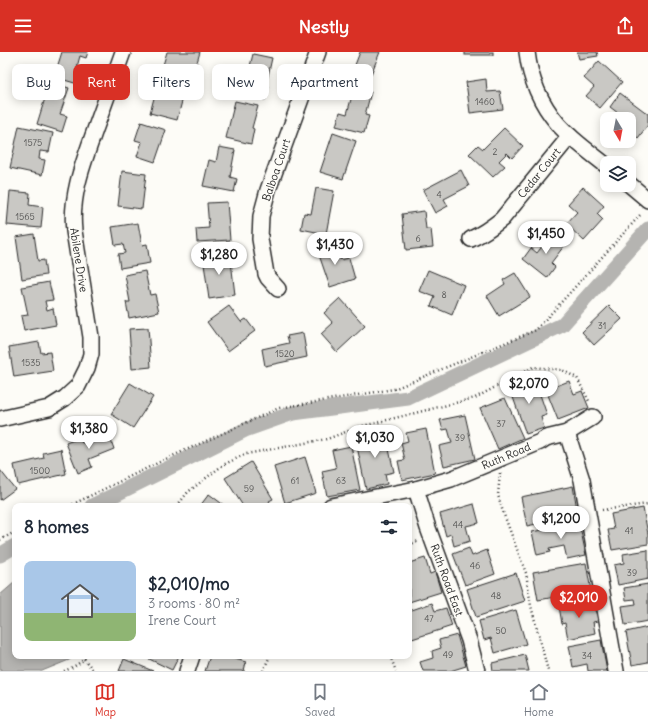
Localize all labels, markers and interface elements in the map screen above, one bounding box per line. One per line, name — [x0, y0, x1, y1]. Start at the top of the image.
icon: menu — [12, 15, 34, 37]
text: Nestly — [299, 15, 349, 38]
icon: share — [614, 15, 636, 37]
chip: Buy — [12, 64, 65, 100]
chip: Rent — [73, 64, 130, 100]
chip: Filters — [138, 64, 204, 100]
chip: New — [212, 64, 269, 100]
chip: Apartment — [277, 64, 373, 100]
house number: 1460 — [475, 96, 495, 107]
north arrow — [600, 112, 636, 148]
map controls — [600, 112, 636, 192]
house number: 1575 — [24, 137, 42, 148]
street label: Balboa Court — [259, 137, 293, 203]
street label: Cedar Court — [514, 145, 564, 201]
house number: 2 — [493, 146, 498, 157]
button: layers — [600, 156, 636, 192]
house number: 4 — [436, 189, 442, 200]
house number: 1565 — [15, 211, 35, 222]
pin: $1,450 — [513, 221, 579, 255]
text: $1,450 — [527, 225, 565, 242]
street label: Abilene Drive — [67, 227, 91, 293]
pin: $1,430 — [302, 232, 368, 266]
house number: 6 — [415, 233, 421, 244]
text: $1,430 — [316, 236, 354, 253]
pin: $1,280 — [186, 242, 252, 276]
text: $1,280 — [200, 246, 238, 263]
house number: 8 — [441, 289, 447, 300]
house number: 31 — [598, 320, 606, 331]
house number: 1520 — [275, 348, 295, 359]
house number: 1535 — [21, 357, 41, 368]
pin: $2,070 — [496, 371, 562, 405]
text: $2,070 — [509, 375, 549, 392]
pin: $1,380 — [56, 416, 122, 450]
house number: 37 — [496, 418, 506, 429]
text: $1,380 — [70, 420, 108, 437]
pin: $1,030 — [342, 425, 408, 459]
text: $1,030 — [355, 429, 395, 446]
house number: 39 — [455, 432, 465, 443]
street label: Ruth Road — [479, 439, 533, 473]
house number: 1500 — [30, 465, 50, 476]
house number: 61 — [291, 475, 299, 486]
house number: 63 — [336, 475, 346, 486]
house number: 59 — [244, 483, 254, 494]
pin: $1,200 — [528, 506, 594, 540]
text: $1,200 — [541, 510, 581, 527]
text: 8 homes — [24, 516, 89, 538]
icon: filters — [378, 516, 400, 538]
house number: 44 — [453, 519, 463, 530]
house number: 41 — [625, 525, 633, 536]
street label: Ruth Road East — [427, 542, 467, 618]
house number: 46 — [470, 560, 480, 571]
house number: 39 — [627, 567, 637, 578]
text: $2,010/mo — [148, 573, 230, 595]
icon: home — [56, 577, 104, 625]
pin: $2,010 — [546, 585, 612, 619]
text: $2,010 — [559, 589, 599, 606]
house number: 48 — [491, 590, 501, 601]
text: 3 rooms · 80 m² — [148, 595, 240, 612]
text: Irene Court — [148, 612, 216, 629]
house number: 47 — [424, 613, 434, 624]
house number: 50 — [495, 625, 507, 636]
house number: 49 — [443, 649, 453, 660]
house number: 34 — [582, 650, 592, 661]
tab: Map — [94, 681, 116, 719]
tab: Saved — [305, 681, 335, 719]
tab: Home — [524, 681, 554, 719]

